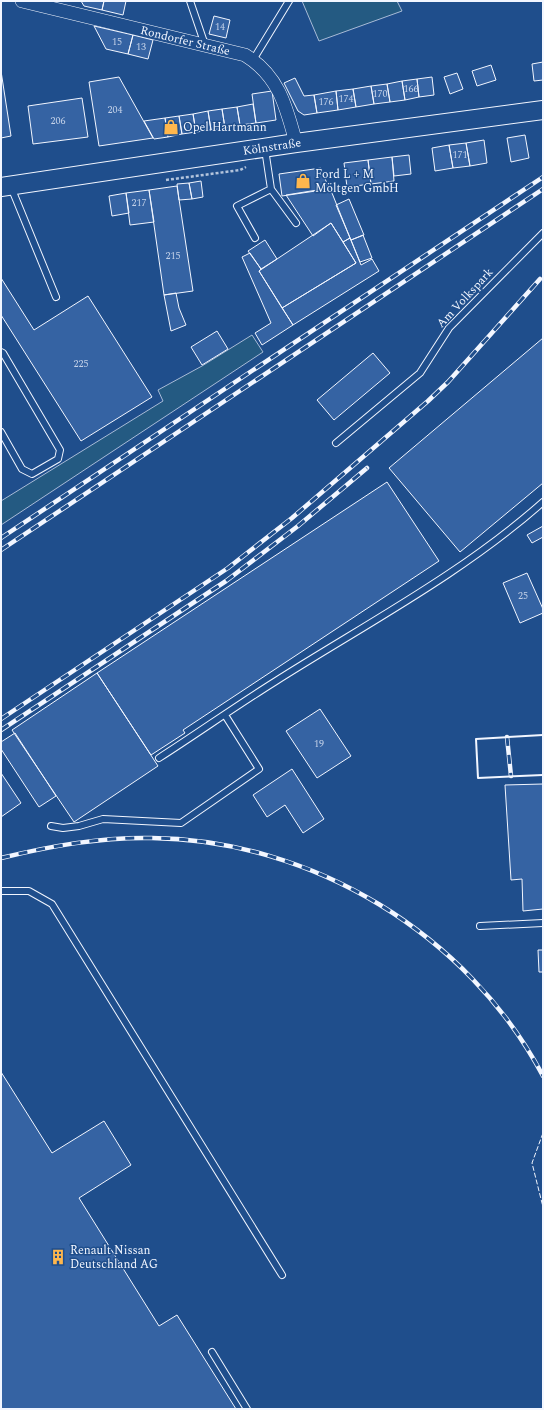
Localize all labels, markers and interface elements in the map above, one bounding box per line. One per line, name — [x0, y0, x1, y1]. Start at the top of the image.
house number: 14 — [215, 19, 225, 35]
street label: Rondorfer Straße — [138, 20, 232, 61]
house number: 15 — [112, 34, 122, 50]
house number: 13 — [136, 39, 146, 55]
house number: 166 — [404, 81, 419, 97]
house number: 170 — [373, 86, 388, 102]
house number: 174 — [339, 91, 354, 107]
house number: 176 — [319, 94, 334, 110]
house number: 204 — [108, 102, 123, 118]
house number: 206 — [51, 113, 66, 129]
shop icon: Opel Hartmann — [162, 118, 180, 136]
place label: Opel Hartmann — [183, 118, 267, 137]
street label: Kölnstraße — [242, 133, 302, 160]
house number: 171 — [453, 147, 468, 163]
place label: Ford L + M Möltgen GmbH — [315, 165, 399, 198]
shop icon: Ford L + M Möltgen GmbH — [294, 172, 312, 190]
house number: 217 — [132, 195, 147, 211]
house number: 215 — [166, 248, 181, 264]
street label: Am Volkspark — [432, 263, 498, 332]
house number: 225 — [74, 356, 89, 372]
house number: 25 — [518, 588, 528, 604]
house number: 19 — [314, 736, 324, 752]
place label: Renault Nissan Deutschland AG — [70, 1241, 158, 1274]
building icon: Renault Nissan Deutschland AG — [49, 1248, 67, 1266]

